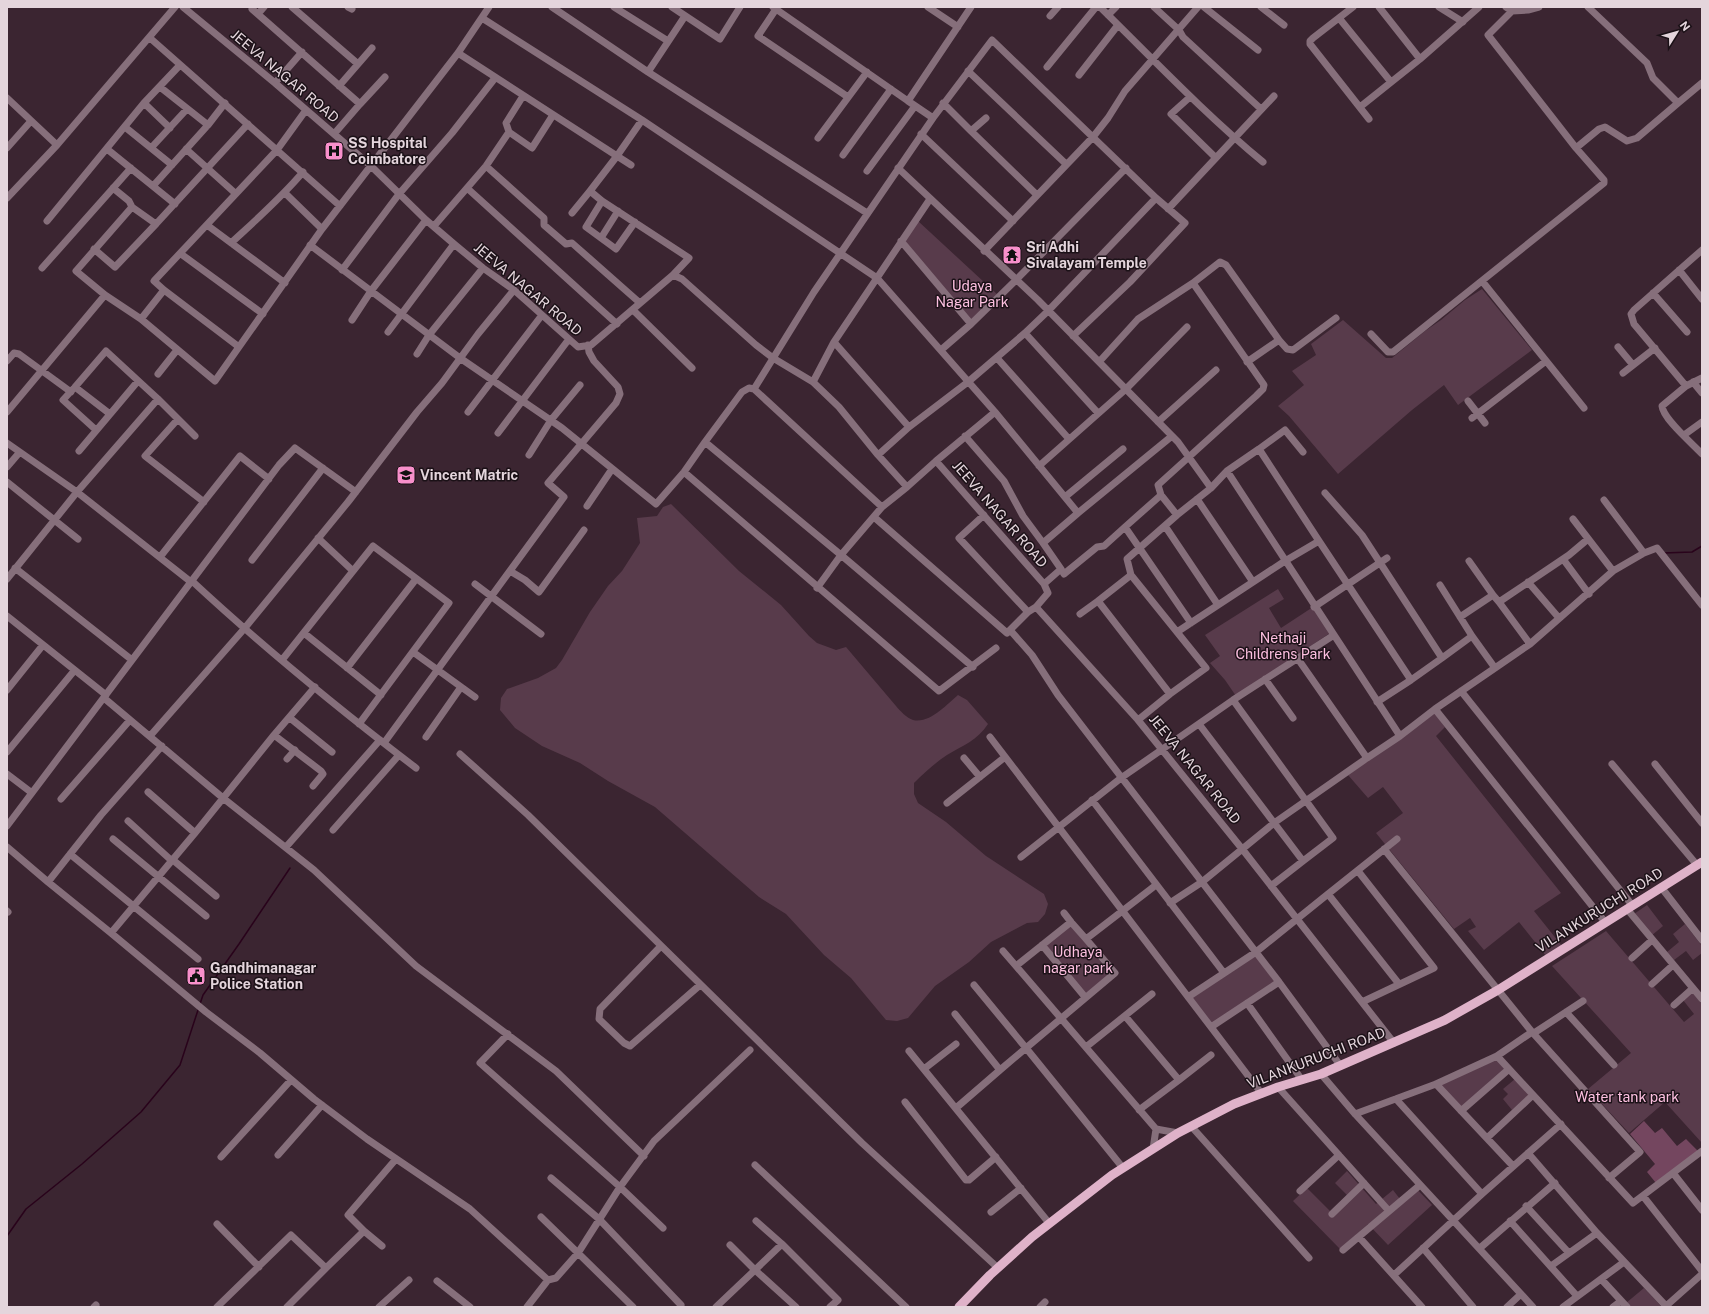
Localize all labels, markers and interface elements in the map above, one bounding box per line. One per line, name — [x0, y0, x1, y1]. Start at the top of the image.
north arrow — [1657, 12, 1697, 52]
text: N — [1678, 19, 1692, 33]
street label: JEEVA NAGAR ROAD — [228, 26, 342, 126]
place label: SS Hospital Coimbatore — [348, 135, 428, 167]
hospital icon: SS Hospital Coimbatore — [323, 140, 345, 162]
street label: JEEVA NAGAR ROAD — [471, 239, 585, 339]
place label: Sri Adhi Sivalayam Temple — [1026, 239, 1147, 271]
temple icon: Sri Adhi Sivalayam Temple — [1001, 244, 1023, 266]
park label: Udaya Nagar Park — [935, 278, 1009, 310]
street label: JEEVA NAGAR ROAD — [949, 457, 1051, 571]
school or university icon: Vincent Matric — [395, 464, 417, 486]
place label: Vincent Matric — [420, 467, 519, 483]
park label: Nethaji Childrens Park — [1235, 630, 1331, 662]
street label: JEEVA NAGAR ROAD — [1146, 711, 1244, 827]
street label: VILANKURUCHI ROAD — [1533, 864, 1665, 956]
park label: Udhaya nagar park — [1043, 944, 1113, 976]
place label: Gandhimanagar Police Station — [210, 960, 317, 992]
public building icon: Gandhimanagar Police Station — [185, 965, 207, 987]
street label: VILANKURUCHI ROAD — [1245, 1024, 1387, 1092]
park label: Water tank park — [1575, 1089, 1679, 1105]

